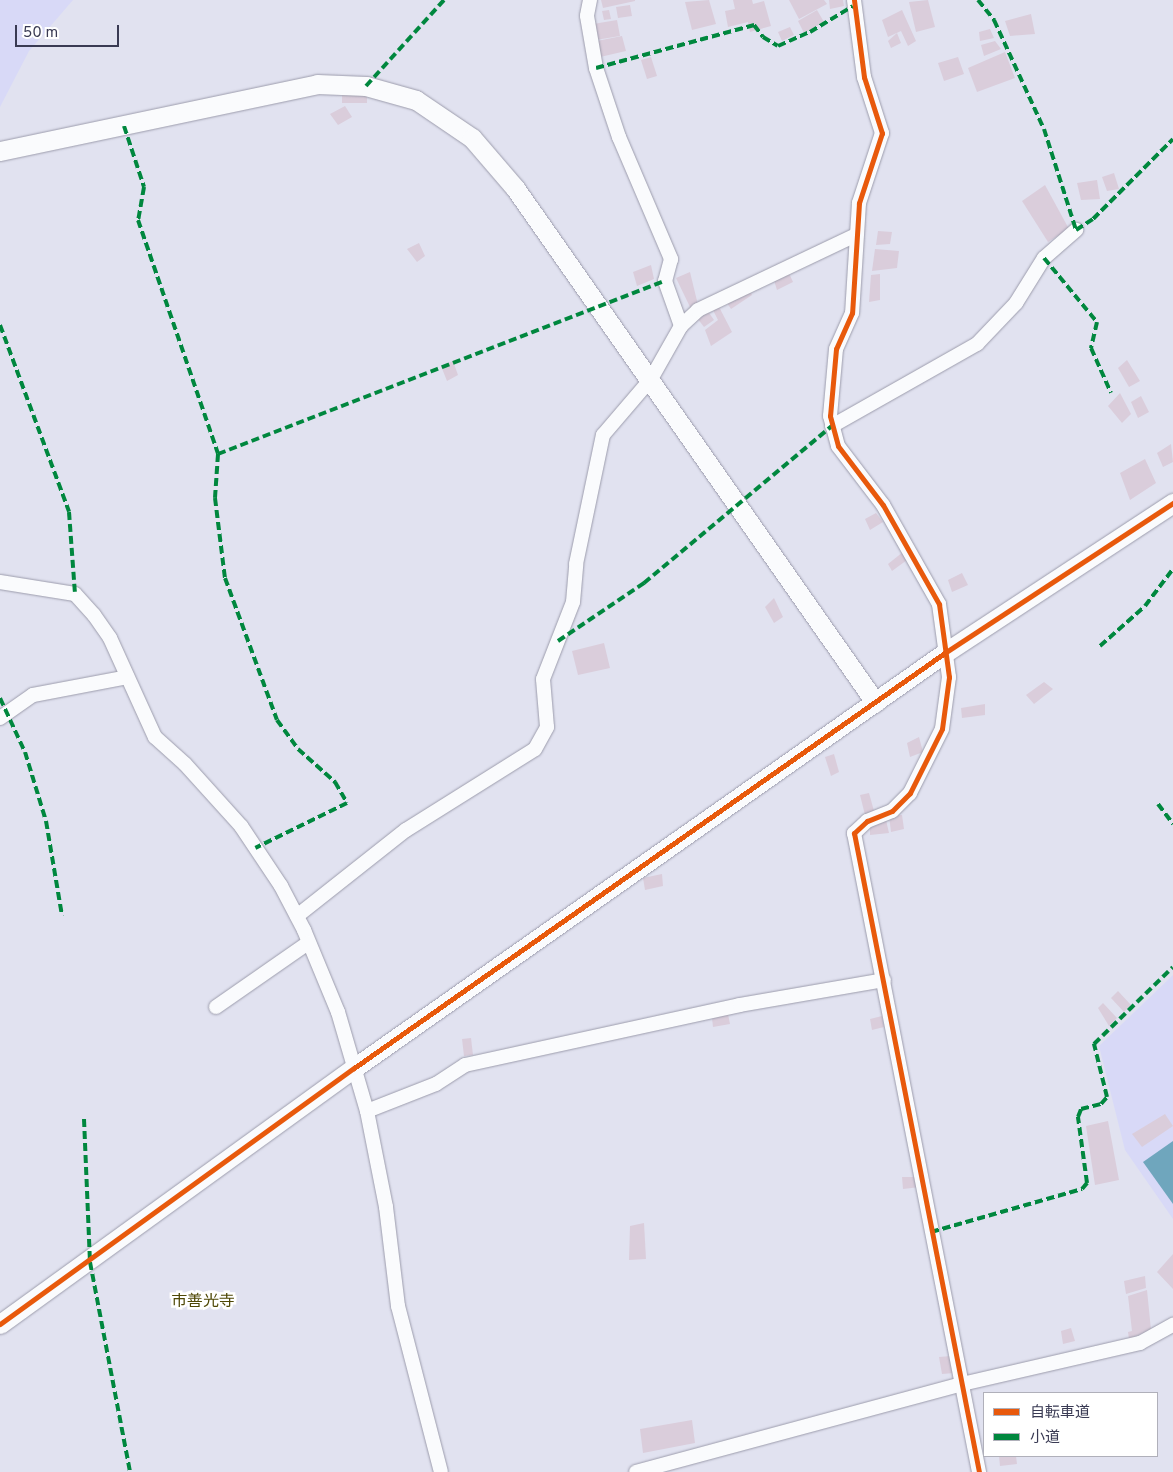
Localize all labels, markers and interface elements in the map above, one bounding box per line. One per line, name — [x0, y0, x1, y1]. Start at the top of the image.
scale bar — [18, 15, 121, 47]
text: 50 m — [23, 24, 58, 43]
district label: 市善光寺 — [171, 1292, 235, 1312]
legend — [983, 1392, 1158, 1457]
text: 自転車道 — [1030, 1404, 1090, 1423]
text: 小道 — [1030, 1429, 1060, 1448]

